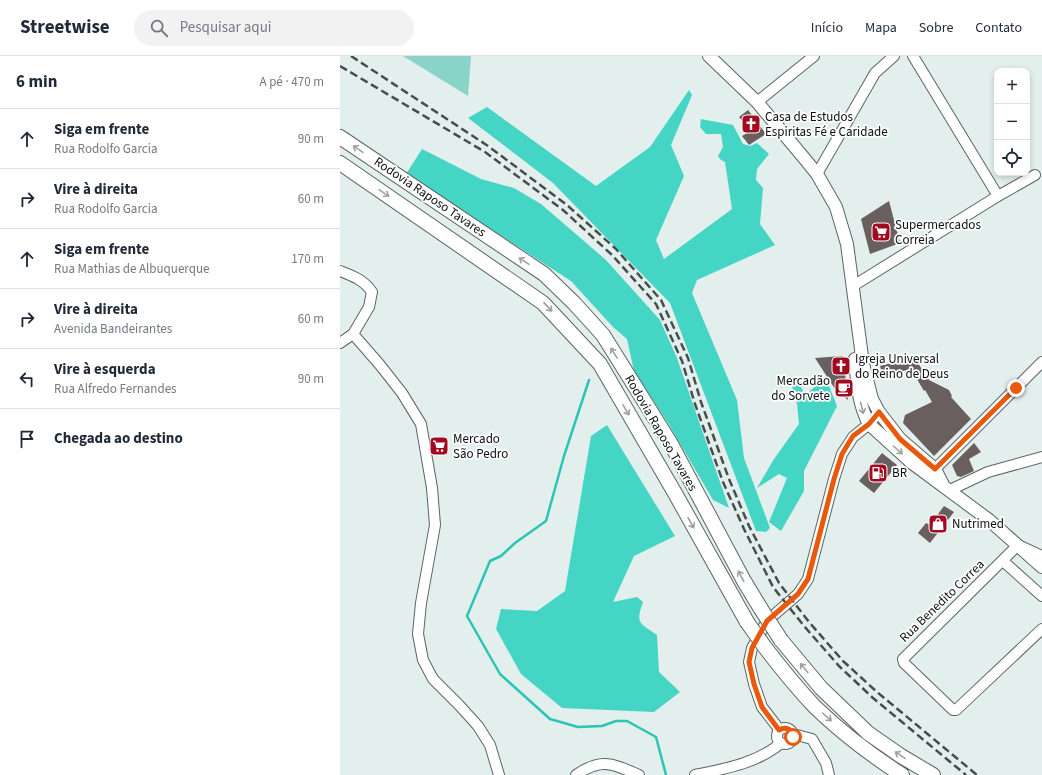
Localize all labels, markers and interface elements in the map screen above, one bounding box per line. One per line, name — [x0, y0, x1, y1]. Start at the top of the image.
search box — [134, 10, 414, 46]
text: Streetwise — [20, 14, 110, 41]
icon: search — [148, 17, 170, 39]
text: Pesquisar aqui — [180, 17, 272, 38]
text: Início — [811, 18, 843, 38]
text: Mapa — [865, 18, 897, 38]
text: Sobre — [919, 18, 953, 38]
text: Contato — [975, 18, 1022, 38]
map controls — [994, 68, 1030, 176]
button: + — [994, 68, 1030, 104]
text: 6 min — [16, 70, 57, 94]
text: A pé · 470 m — [259, 73, 324, 91]
button: − — [994, 104, 1030, 140]
place label: Casa de Estudos Espiritas Fé e Caridade — [765, 108, 888, 141]
church icon: Casa de Estudos Espiritas Fé e Caridade — [740, 113, 762, 135]
text: Siga em frente — [54, 119, 149, 140]
icon: ahead — [16, 128, 38, 150]
text: 90 m — [298, 130, 324, 148]
text: Rua Rodolfo Garcia — [54, 140, 157, 158]
button: locate — [994, 140, 1030, 176]
one-way arrow — [353, 145, 364, 153]
street label: Rodovia Raposo Tavares — [371, 153, 490, 242]
text: Vire à direita — [54, 179, 138, 200]
icon: right — [16, 188, 38, 210]
one-way arrow — [378, 189, 389, 197]
text: 60 m — [298, 190, 324, 208]
text: Rua Rodolfo Garcia — [54, 200, 157, 218]
place label: Supermercados Correia — [895, 216, 981, 249]
supermarket icon: Supermercados Correia — [870, 221, 892, 243]
text: Siga em frente — [54, 239, 149, 260]
icon: ahead — [16, 248, 38, 270]
text: 170 m — [291, 250, 324, 268]
one-way arrow — [519, 257, 530, 265]
text: Rua Mathias de Albuquerque — [54, 260, 209, 278]
text: Vire à direita — [54, 299, 138, 320]
one-way arrow — [543, 302, 552, 312]
icon: right — [16, 308, 38, 330]
text: 60 m — [298, 310, 324, 328]
text: Avenida Bandeirantes — [54, 320, 172, 338]
one-way arrow — [610, 348, 618, 359]
place label: Igreja Universal do Reino de Deus — [855, 350, 949, 383]
church icon: Igreja Universal do Reino de Deus — [830, 355, 852, 377]
text: Vire à esquerda — [54, 359, 156, 380]
icon: left — [16, 368, 38, 390]
text: 90 m — [298, 370, 324, 388]
street label: Rodovia Raposo Tavares — [620, 372, 702, 495]
place label: Mercadão do Sorvete — [771, 372, 830, 405]
cafe icon: Mercadão do Sorvete — [833, 377, 855, 399]
route end — [1007, 379, 1025, 397]
text: Rua Alfredo Fernandes — [54, 380, 177, 398]
one-way arrow — [859, 401, 867, 414]
one-way arrow — [623, 404, 631, 416]
icon: arrive — [16, 428, 38, 450]
text: Chegada ao destino — [54, 428, 183, 449]
place label: Mercado São Pedro — [453, 430, 508, 463]
supermarket icon: Mercado São Pedro — [428, 435, 450, 457]
one-way arrow — [893, 445, 903, 455]
fuel station icon: BR — [867, 462, 889, 484]
place label: BR — [892, 464, 908, 482]
shop icon: Nutrimed — [927, 513, 949, 535]
place label: Nutrimed — [952, 515, 1004, 533]
one-way arrow — [688, 517, 696, 529]
street label: Rua Benedito Correa — [896, 556, 988, 646]
one-way arrow — [737, 570, 744, 582]
one-way arrow — [800, 662, 809, 673]
one-way arrow — [821, 712, 831, 721]
route start — [784, 728, 802, 746]
one-way arrow — [895, 751, 906, 759]

